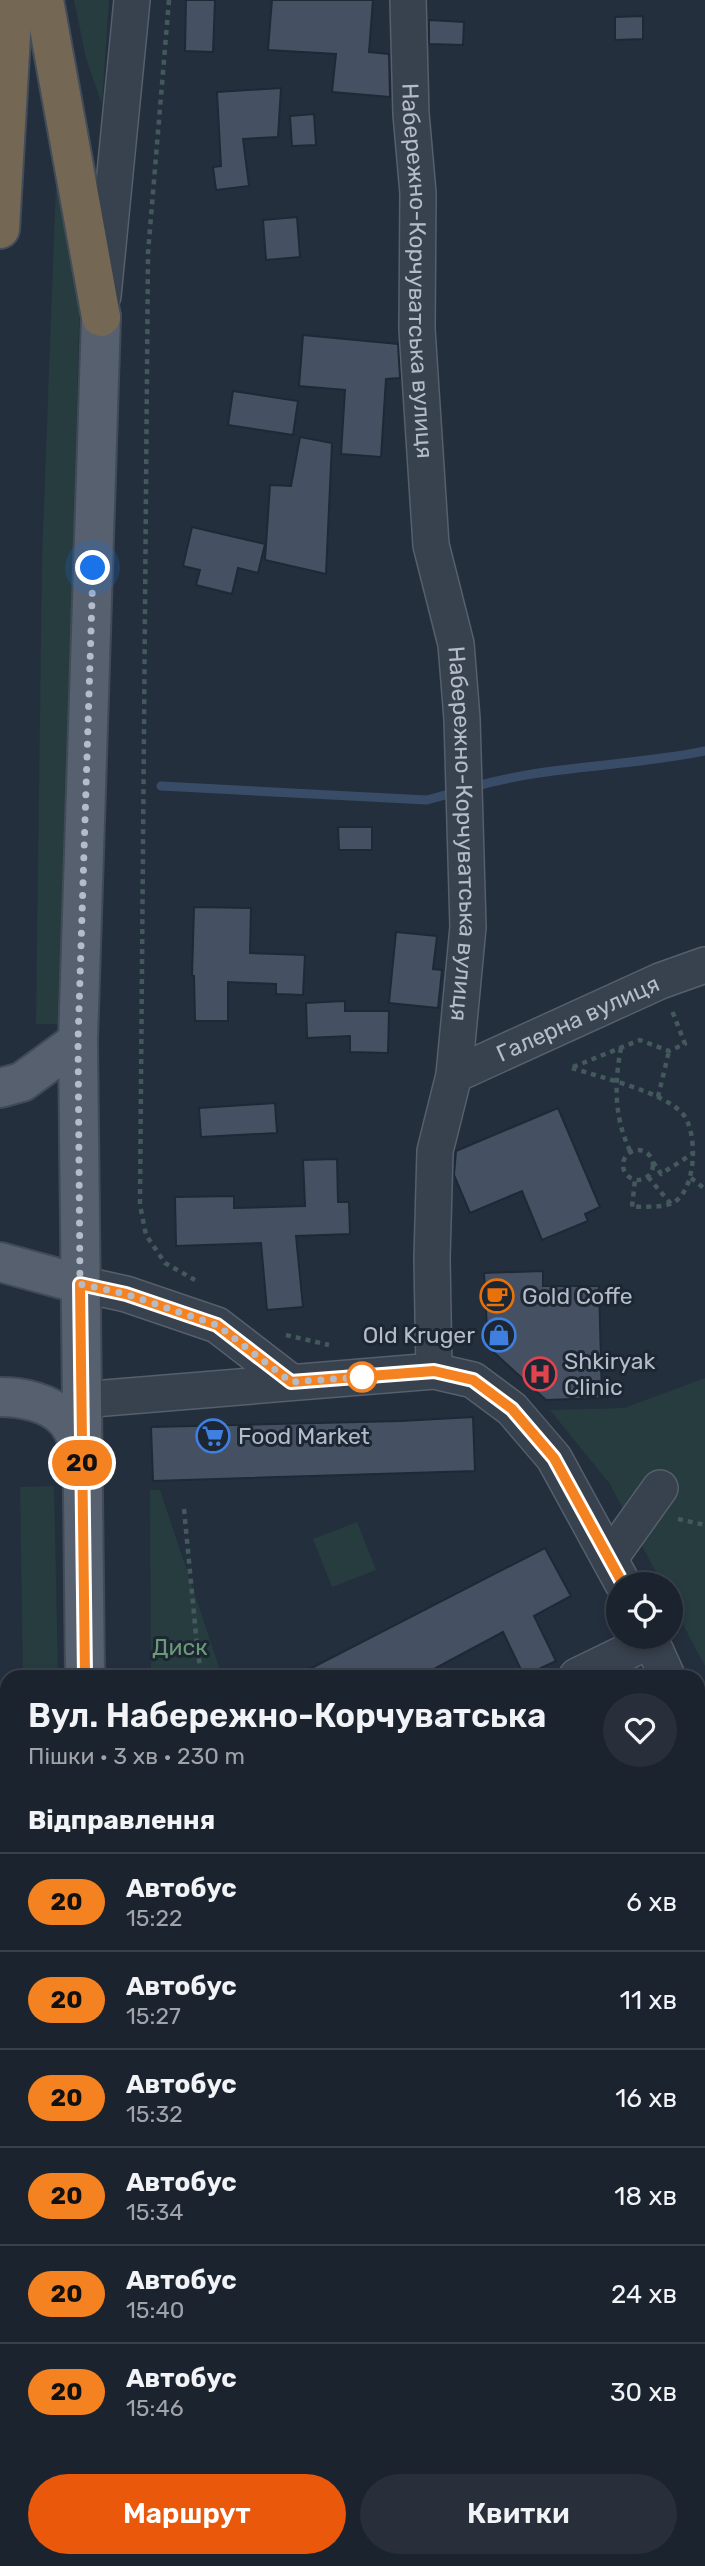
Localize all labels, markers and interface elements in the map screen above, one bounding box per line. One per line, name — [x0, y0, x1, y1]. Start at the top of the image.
street label: Набережно-Корчуватська вулиця — [396, 83, 439, 459]
your location — [75, 550, 110, 585]
street label: Набережно-Корчуватська вулиця — [442, 645, 482, 1023]
street label: Галерна вулиця — [492, 969, 664, 1068]
cafe icon: Gold Coffe — [478, 1277, 516, 1315]
place label: Gold Coffe — [522, 1282, 633, 1310]
shop icon: Old Kruger — [480, 1316, 518, 1354]
place label: Old Kruger — [363, 1321, 475, 1349]
place label: Shkiryak Clinic — [564, 1347, 655, 1401]
hospital icon: Shkiryak Clinic — [521, 1355, 559, 1393]
unlabelled marker — [347, 1362, 377, 1392]
supermarket icon: Food Market — [194, 1417, 232, 1455]
place label: Food Market — [238, 1422, 370, 1450]
line badge: 20 — [50, 1440, 114, 1486]
text: 20 — [66, 1449, 98, 1477]
map controls — [606, 1572, 683, 1649]
button: locate — [606, 1572, 683, 1649]
park label: Диск — [152, 1633, 208, 1661]
button: heart — [603, 1693, 677, 1767]
text: Вул. Набережно-Корчуватська — [28, 1696, 547, 1735]
text: Пішки · 3 хв · 230 m — [28, 1742, 245, 1770]
text: Відправлення — [28, 1805, 215, 1836]
text: Автобус — [126, 1873, 237, 1904]
text: 6 хв — [626, 1887, 677, 1918]
text: 20 — [51, 1888, 82, 1916]
text: 15:22 — [126, 1904, 182, 1932]
text: Автобус — [126, 1971, 237, 2002]
text: 11 хв — [620, 1985, 677, 2016]
text: 20 — [51, 1986, 82, 2014]
text: 15:27 — [126, 2002, 181, 2030]
text: Автобус — [126, 2069, 237, 2100]
text: 16 хв — [615, 2083, 677, 2114]
text: 20 — [51, 2084, 82, 2112]
text: 15:32 — [126, 2100, 183, 2128]
text: Автобус — [126, 2167, 237, 2198]
text: 18 хв — [614, 2181, 677, 2212]
text: 20 — [51, 2182, 82, 2210]
text: 15:34 — [126, 2198, 184, 2226]
text: Автобус — [126, 2265, 237, 2296]
text: 24 хв — [611, 2279, 677, 2310]
text: 20 — [51, 2280, 82, 2308]
text: 15:40 — [126, 2296, 184, 2324]
text: Автобус — [126, 2363, 237, 2394]
text: 30 хв — [610, 2377, 677, 2408]
text: 20 — [51, 2378, 82, 2406]
text: 15:46 — [126, 2394, 184, 2422]
button: Маршрут — [28, 2474, 346, 2554]
button: Квитки — [360, 2474, 677, 2554]

